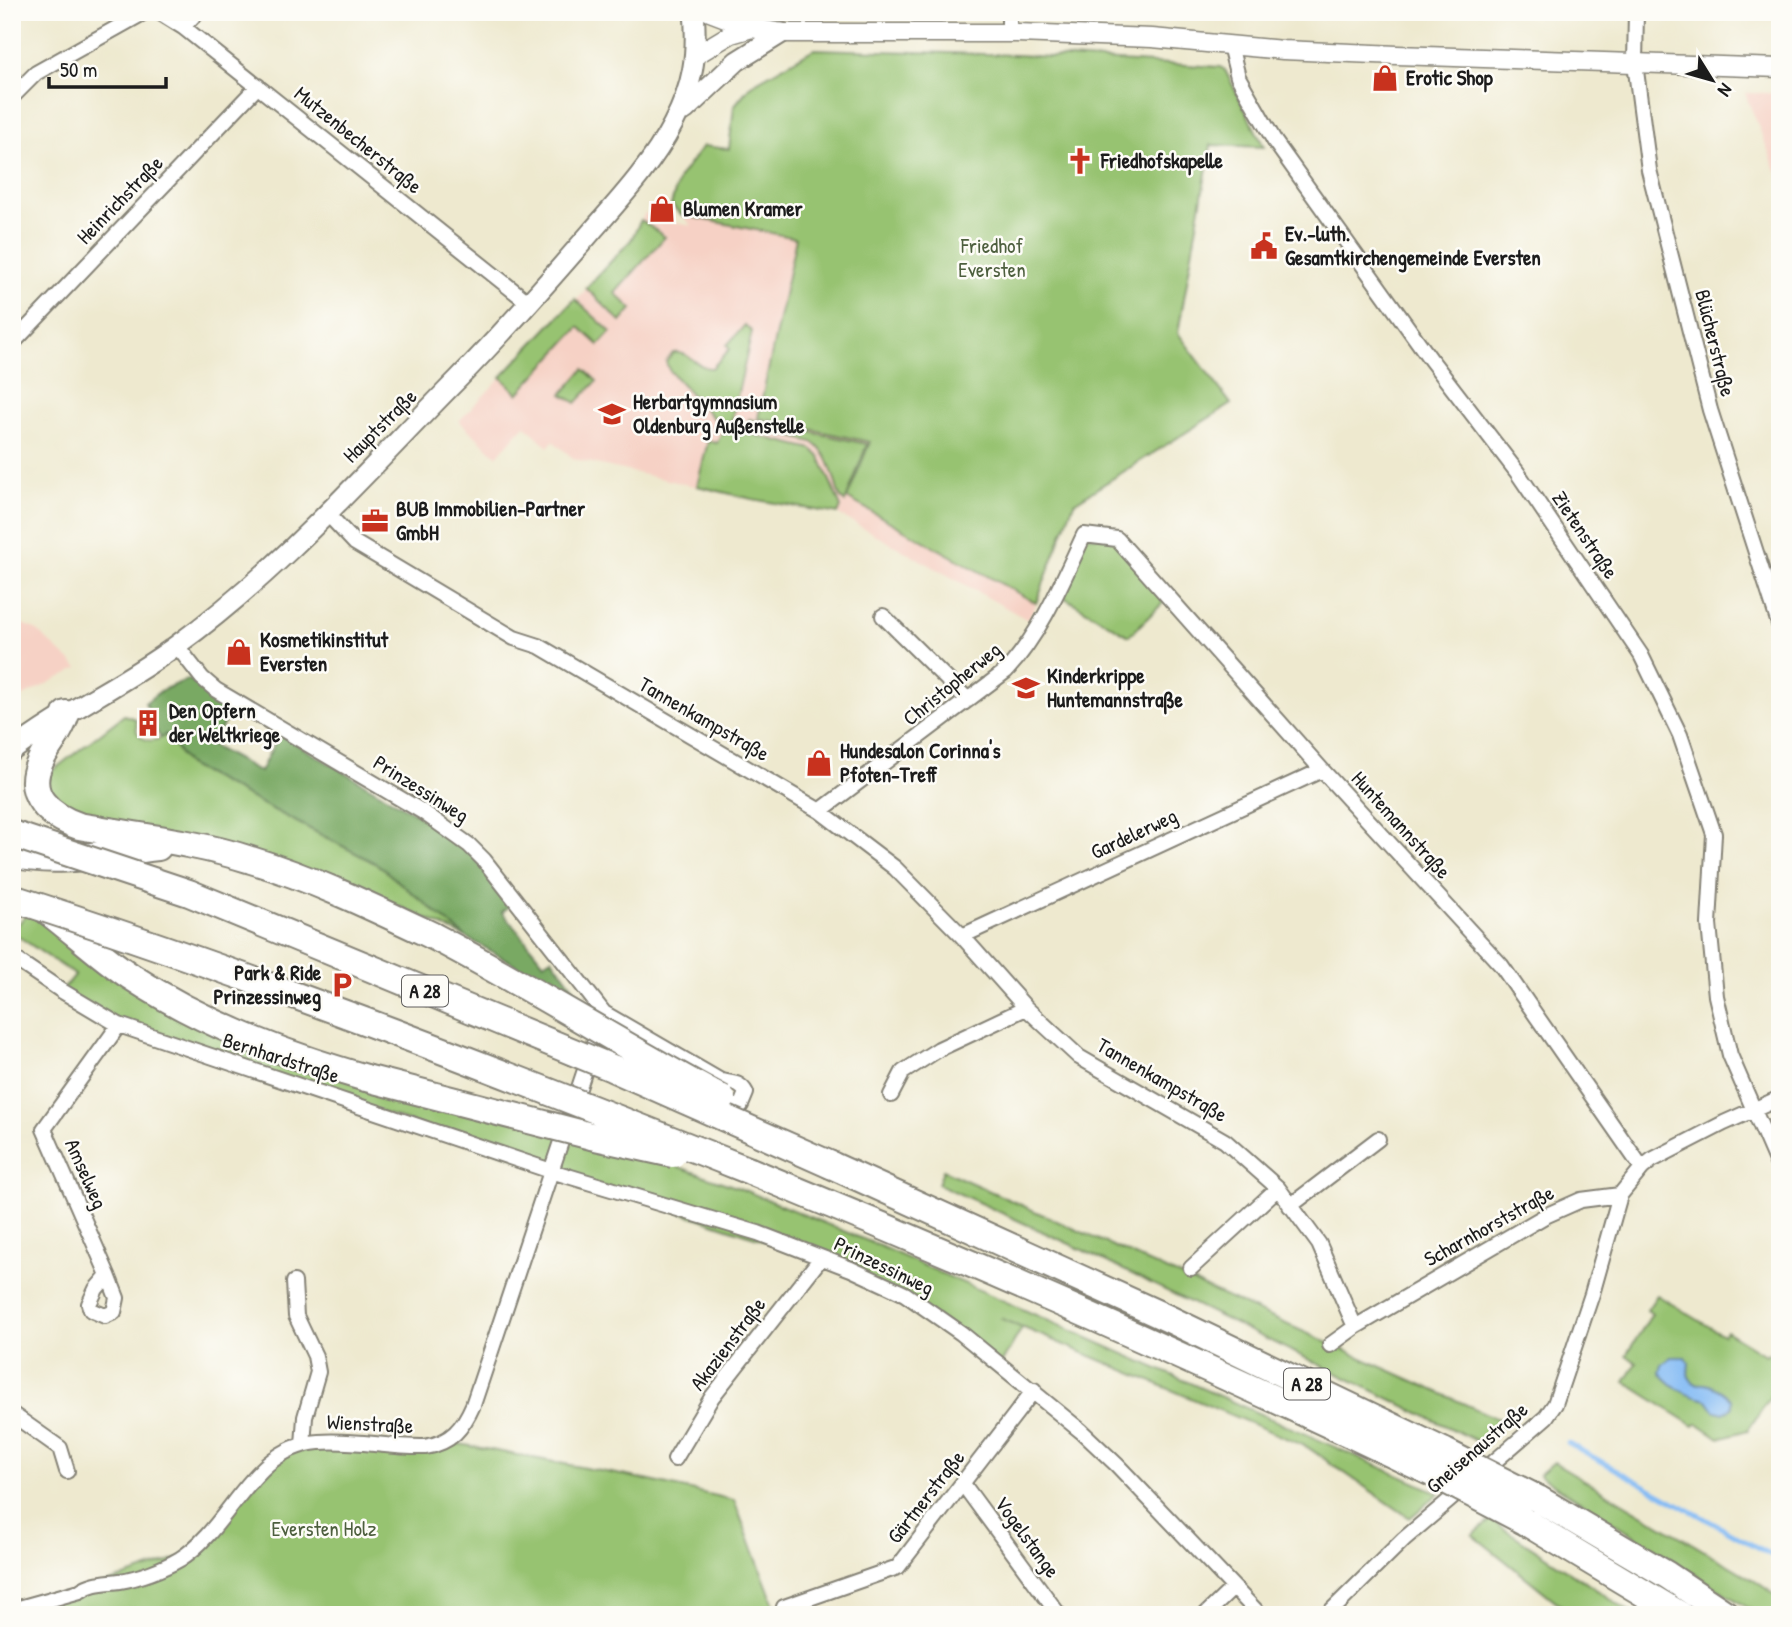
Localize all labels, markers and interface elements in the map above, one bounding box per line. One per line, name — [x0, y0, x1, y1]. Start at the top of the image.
scale bar — [49, 46, 166, 90]
north arrow — [1676, 46, 1746, 116]
text: 50 m — [60, 55, 97, 84]
shop icon: Erotic Shop — [1370, 63, 1400, 93]
place label: Erotic Shop — [1406, 63, 1494, 93]
text: N — [1712, 78, 1739, 102]
street label: Mutzenbecherstraße — [288, 79, 428, 200]
church icon: Friedhofskapelle — [1065, 146, 1095, 176]
place label: Friedhofskapelle — [1100, 146, 1223, 176]
street label: Heinrichstraße — [70, 149, 169, 250]
shop icon: Blumen Kramer — [647, 194, 677, 224]
place label: Blumen Kramer — [683, 194, 804, 223]
place label: Ev.-luth. Gesamtkirchengemeinde Eversten — [1285, 219, 1541, 273]
park label: Friedhof Eversten — [958, 231, 1026, 284]
public building icon: Ev.-luth. Gesamtkirchengemeinde Eversten — [1249, 231, 1279, 261]
street label: Blücherstraße — [1688, 286, 1743, 399]
street label: Hauptstraße — [336, 382, 423, 469]
place label: Herbartgymnasium Oldenburg Außenstelle — [633, 387, 805, 441]
school or university icon: Herbartgymnasium Oldenburg Außenstelle — [597, 399, 627, 429]
street label: Zietenstraße — [1545, 485, 1625, 584]
place label: BUB Immobilien-Partner GmbH — [396, 494, 586, 547]
office icon: BUB Immobilien-Partner GmbH — [360, 506, 390, 536]
place label: Kosmetikinstitut Eversten — [260, 625, 389, 678]
street label: Christopherweg — [896, 635, 1007, 732]
shop icon: Kosmetikinstitut Eversten — [224, 637, 254, 667]
place label: Kinderkrippe Huntemannstraße — [1047, 661, 1184, 715]
street label: Tannenkampstraße — [634, 669, 775, 768]
school or university icon: Kinderkrippe Huntemannstraße — [1011, 673, 1041, 703]
place label: Den Opfern der Weltkriege — [169, 696, 281, 750]
building icon: Den Opfern der Weltkriege — [133, 708, 163, 738]
place label: Hundesalon Corinna's Pfoten-Treff — [840, 736, 1000, 789]
street label: Prinzessinweg — [368, 748, 475, 829]
shop icon: Hundesalon Corinna's Pfoten-Treff — [804, 748, 834, 778]
street label: Huntemannstraße — [1345, 764, 1458, 885]
street label: Gardelerweg — [1086, 801, 1182, 866]
place label: Park & Ride Prinzessinweg — [213, 958, 322, 1012]
parking icon: Park & Ride Prinzessinweg — [327, 970, 357, 1000]
road number: A 28 — [402, 976, 448, 1007]
street label: Bernhardstraße — [219, 1025, 343, 1090]
street label: Tannenkampstraße — [1092, 1030, 1233, 1129]
street label: Amselweg — [58, 1134, 115, 1213]
street label: Scharnhorststraße — [1419, 1178, 1559, 1273]
street label: Prinzessinweg — [830, 1229, 939, 1302]
street label: Akazienstraße — [683, 1291, 772, 1396]
road number: A 28 — [1284, 1368, 1330, 1400]
street label: Gneisenaustraße — [1420, 1395, 1534, 1500]
street label: Wienstraße — [326, 1407, 414, 1440]
street label: Gärtnerstraße — [880, 1444, 971, 1549]
street label: Vogelstange — [988, 1490, 1067, 1583]
park label: Eversten Holz — [272, 1514, 376, 1543]

